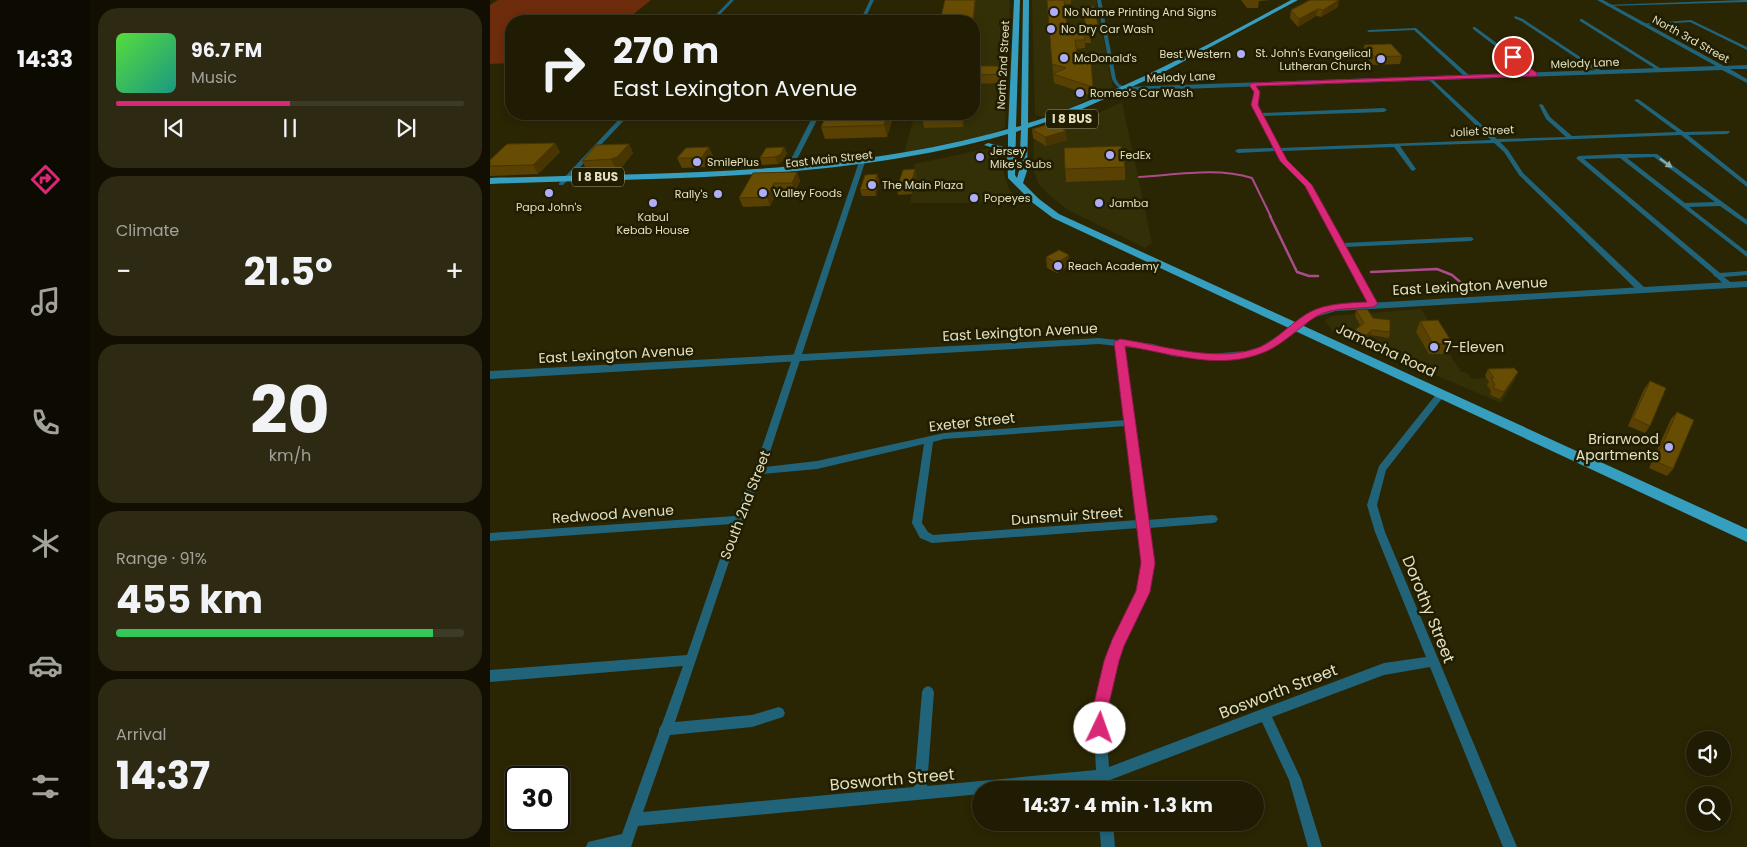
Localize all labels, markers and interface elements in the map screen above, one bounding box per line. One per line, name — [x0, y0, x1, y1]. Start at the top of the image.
place label: No Name Printing And Signs — [1064, 4, 1217, 20]
marker: No Name Printing And Signs — [1048, 6, 1060, 18]
street label: North 3rd Street — [1649, 11, 1733, 67]
street label: North 2nd Street — [993, 20, 1013, 110]
place label: No Dry Car Wash — [1061, 21, 1154, 37]
marker: No Dry Car Wash — [1045, 23, 1057, 35]
text: 270 m — [613, 26, 719, 75]
icon: right — [530, 35, 595, 100]
pin — [1492, 36, 1534, 78]
text: 96.7 FM — [191, 37, 262, 64]
icon: arrive — [1499, 43, 1527, 71]
text: 14:33 — [17, 44, 73, 75]
place label: St. John's Evangelical Lutheran Church — [1255, 45, 1371, 74]
place label: Best Western — [1159, 46, 1231, 62]
marker: Best Western — [1235, 48, 1247, 60]
place label: McDonald's — [1074, 50, 1137, 66]
marker: McDonald's — [1058, 52, 1070, 64]
marker: St. John's Evangelical Lutheran Church — [1375, 53, 1387, 65]
street label: Melody Lane — [1550, 54, 1620, 72]
text: Music — [191, 66, 237, 89]
street label: Melody Lane — [1146, 68, 1216, 86]
text: East Lexington Avenue — [613, 73, 857, 104]
place label: Romeo's Car Wash — [1090, 85, 1193, 101]
marker: Romeo's Car Wash — [1074, 87, 1086, 99]
road number: I 8 BUS — [1046, 110, 1098, 128]
icon: previous — [160, 114, 188, 142]
icon: pause — [276, 114, 304, 142]
icon: next — [392, 114, 420, 142]
street label: Joliet Street — [1449, 121, 1515, 141]
place label: Jersey Mike's Subs — [990, 143, 1052, 172]
street label: East Main Street — [785, 146, 873, 172]
place label: FedEx — [1120, 147, 1151, 163]
marker: FedEx — [1104, 149, 1116, 161]
marker: Jersey Mike's Subs — [974, 151, 986, 163]
place label: SmilePlus — [707, 154, 759, 170]
marker: SmilePlus — [691, 156, 703, 168]
one-way arrow — [1660, 158, 1673, 168]
icon: directions — [28, 162, 63, 197]
road number: I 8 BUS — [572, 168, 624, 186]
place label: The Main Plaza — [882, 177, 963, 193]
marker: The Main Plaza — [866, 179, 878, 191]
place label: Valley Foods — [773, 185, 842, 201]
place label: Rally's — [675, 186, 708, 202]
marker: Papa John's — [543, 187, 555, 199]
marker: Valley Foods — [757, 187, 769, 199]
marker: Rally's — [712, 188, 724, 200]
place label: Popeyes — [984, 190, 1031, 206]
marker: Popeyes — [968, 192, 980, 204]
place label: Jamba — [1109, 195, 1148, 211]
marker: Kabul Kebab House — [647, 197, 659, 209]
marker: Jamba — [1093, 197, 1105, 209]
place label: Papa John's — [516, 199, 582, 215]
place label: Kabul Kebab House — [617, 209, 690, 238]
text: Climate — [116, 219, 179, 242]
text: 21.5° — [244, 245, 333, 298]
text: − — [116, 252, 131, 291]
text: + — [445, 252, 464, 291]
place label: Reach Academy — [1068, 258, 1160, 274]
marker: Reach Academy — [1052, 260, 1064, 272]
street label: East Lexington Avenue — [1392, 272, 1548, 300]
icon: music — [28, 284, 63, 319]
street label: East Lexington Avenue — [942, 318, 1098, 346]
street label: Jamacha Road — [1333, 318, 1439, 382]
place label: 7-Eleven — [1444, 337, 1504, 357]
street label: East Lexington Avenue — [538, 340, 694, 368]
marker: 7-Eleven — [1428, 341, 1440, 353]
text: 20 — [250, 365, 330, 456]
icon: phone — [28, 405, 63, 440]
street label: Exeter Street — [928, 408, 1016, 436]
place label: Briarwood Apartments — [1576, 429, 1659, 465]
marker: Briarwood Apartments — [1663, 441, 1675, 453]
text: km/h — [269, 444, 311, 467]
street label: South 2nd Street — [715, 448, 775, 562]
street label: Redwood Avenue — [552, 500, 675, 528]
street label: Dunsmuir Street — [1010, 502, 1124, 530]
icon: climate — [28, 526, 63, 561]
text: Range · 91% — [116, 547, 207, 570]
street label: Dorothy Street — [1397, 552, 1461, 666]
text: 455 km — [116, 573, 263, 626]
icon: car — [28, 648, 63, 683]
street label: Bosworth Street — [1216, 658, 1341, 725]
position arrow — [1073, 701, 1125, 753]
text: Arrival — [116, 723, 166, 746]
map controls — [1686, 731, 1731, 831]
button: sound — [1686, 731, 1731, 776]
text: 14:37 — [116, 749, 210, 802]
street label: Bosworth Street — [829, 763, 955, 796]
speed limit sign: 30 — [505, 766, 570, 831]
icon: filters — [28, 769, 63, 804]
button: search — [1686, 786, 1731, 831]
text: 14:37 · 4 min · 1.3 km — [1023, 792, 1213, 819]

